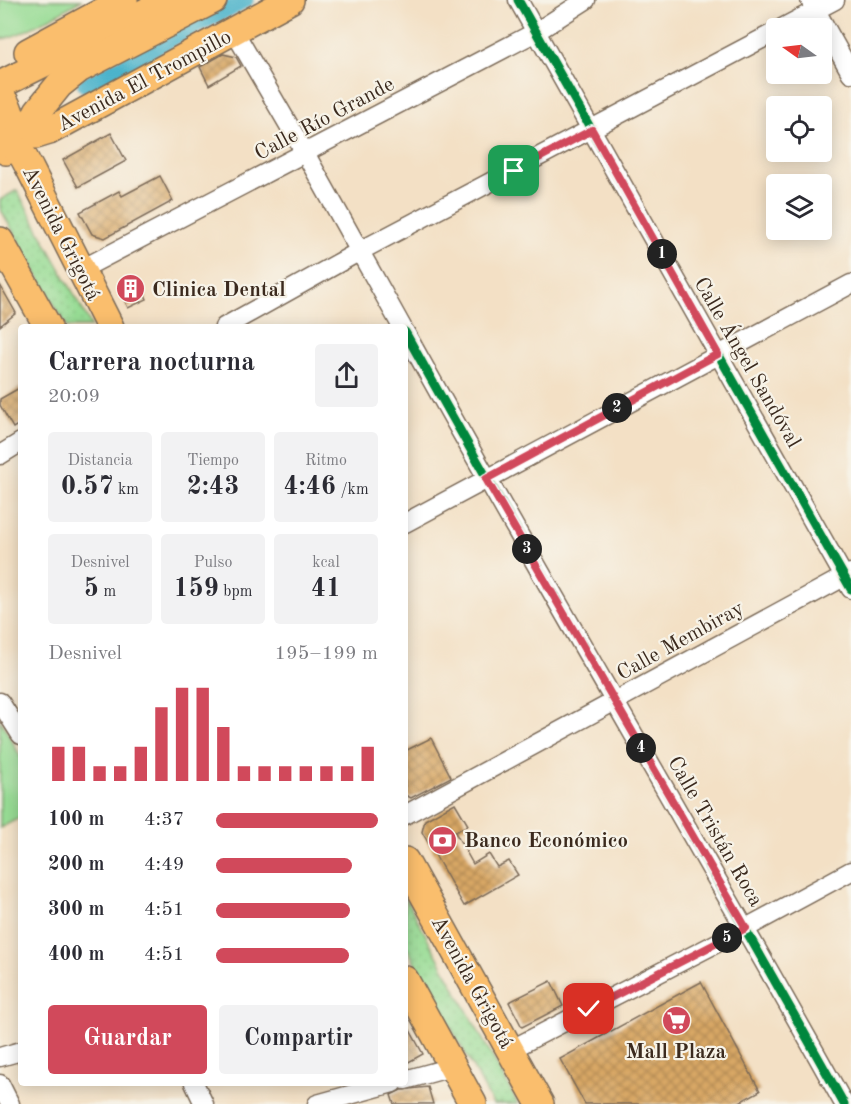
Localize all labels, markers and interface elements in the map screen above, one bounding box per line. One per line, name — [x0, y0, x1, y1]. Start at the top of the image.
north arrow — [766, 18, 832, 84]
map controls — [766, 18, 832, 240]
street label: Avenida El Trompillo — [54, 27, 235, 136]
street label: Calle Río Grande — [252, 74, 398, 165]
button: locate — [766, 96, 832, 162]
pin — [488, 145, 539, 196]
icon: arrive — [497, 154, 530, 187]
street label: Avenida Grigotá — [18, 163, 104, 304]
button: layers — [766, 174, 832, 240]
pin: 1 — [647, 239, 677, 269]
text: 1 — [657, 246, 667, 262]
street label: Calle Ángel Sandóval — [689, 272, 808, 452]
building icon: Clinica Dental — [115, 273, 147, 305]
place label: Clinica Dental — [152, 280, 286, 301]
button: share — [315, 344, 378, 407]
text: Carrera nocturna — [48, 349, 255, 376]
text: 20:09 — [48, 387, 100, 407]
pin: 2 — [602, 393, 632, 423]
text: 2 — [612, 400, 622, 416]
text: Distancia — [67, 453, 133, 469]
text: Tiempo — [187, 453, 239, 469]
text: Ritmo — [305, 453, 347, 469]
text: 0.57 — [61, 474, 114, 500]
text: 2:43 — [187, 474, 239, 500]
text: 4:46 — [283, 474, 336, 500]
text: km — [114, 482, 139, 498]
text: /km — [336, 482, 369, 498]
pin: 3 — [512, 534, 542, 564]
text: 3 — [522, 541, 532, 557]
text: Desnivel — [70, 555, 130, 571]
text: Pulso — [194, 555, 232, 571]
text: kcal — [312, 555, 340, 571]
text: 5 — [84, 576, 99, 602]
text: 159 — [174, 576, 219, 602]
text: 41 — [311, 576, 341, 602]
text: m — [99, 584, 116, 600]
text: bpm — [219, 584, 252, 600]
street label: Calle Membiray — [614, 598, 748, 685]
text: Desnivel — [48, 644, 122, 664]
text: 195–199 m — [275, 644, 378, 664]
pin: 4 — [626, 733, 656, 763]
text: 4 — [636, 740, 646, 756]
street label: Calle Tristán Roca — [663, 753, 766, 910]
text: 100 m — [48, 810, 104, 830]
text: 4:37 — [144, 810, 184, 830]
bank icon: Banco Económico — [427, 824, 459, 856]
place label: Banco Económico — [464, 831, 628, 852]
text: 200 m — [48, 855, 104, 875]
text: 4:49 — [144, 855, 184, 875]
text: 300 m — [48, 900, 104, 920]
text: 4:51 — [144, 900, 184, 920]
street label: Avenida Grigotá — [427, 913, 517, 1052]
pin: 5 — [712, 923, 742, 953]
text: 5 — [722, 930, 732, 946]
text: 400 m — [48, 945, 104, 965]
text: 4:51 — [144, 945, 184, 965]
pin — [563, 983, 614, 1034]
icon: check — [572, 992, 605, 1025]
supermarket icon: Mall Plaza — [660, 1004, 692, 1036]
button: Guardar — [48, 1005, 207, 1074]
button: Compartir — [219, 1005, 378, 1074]
place label: Mall Plaza — [626, 1042, 727, 1063]

